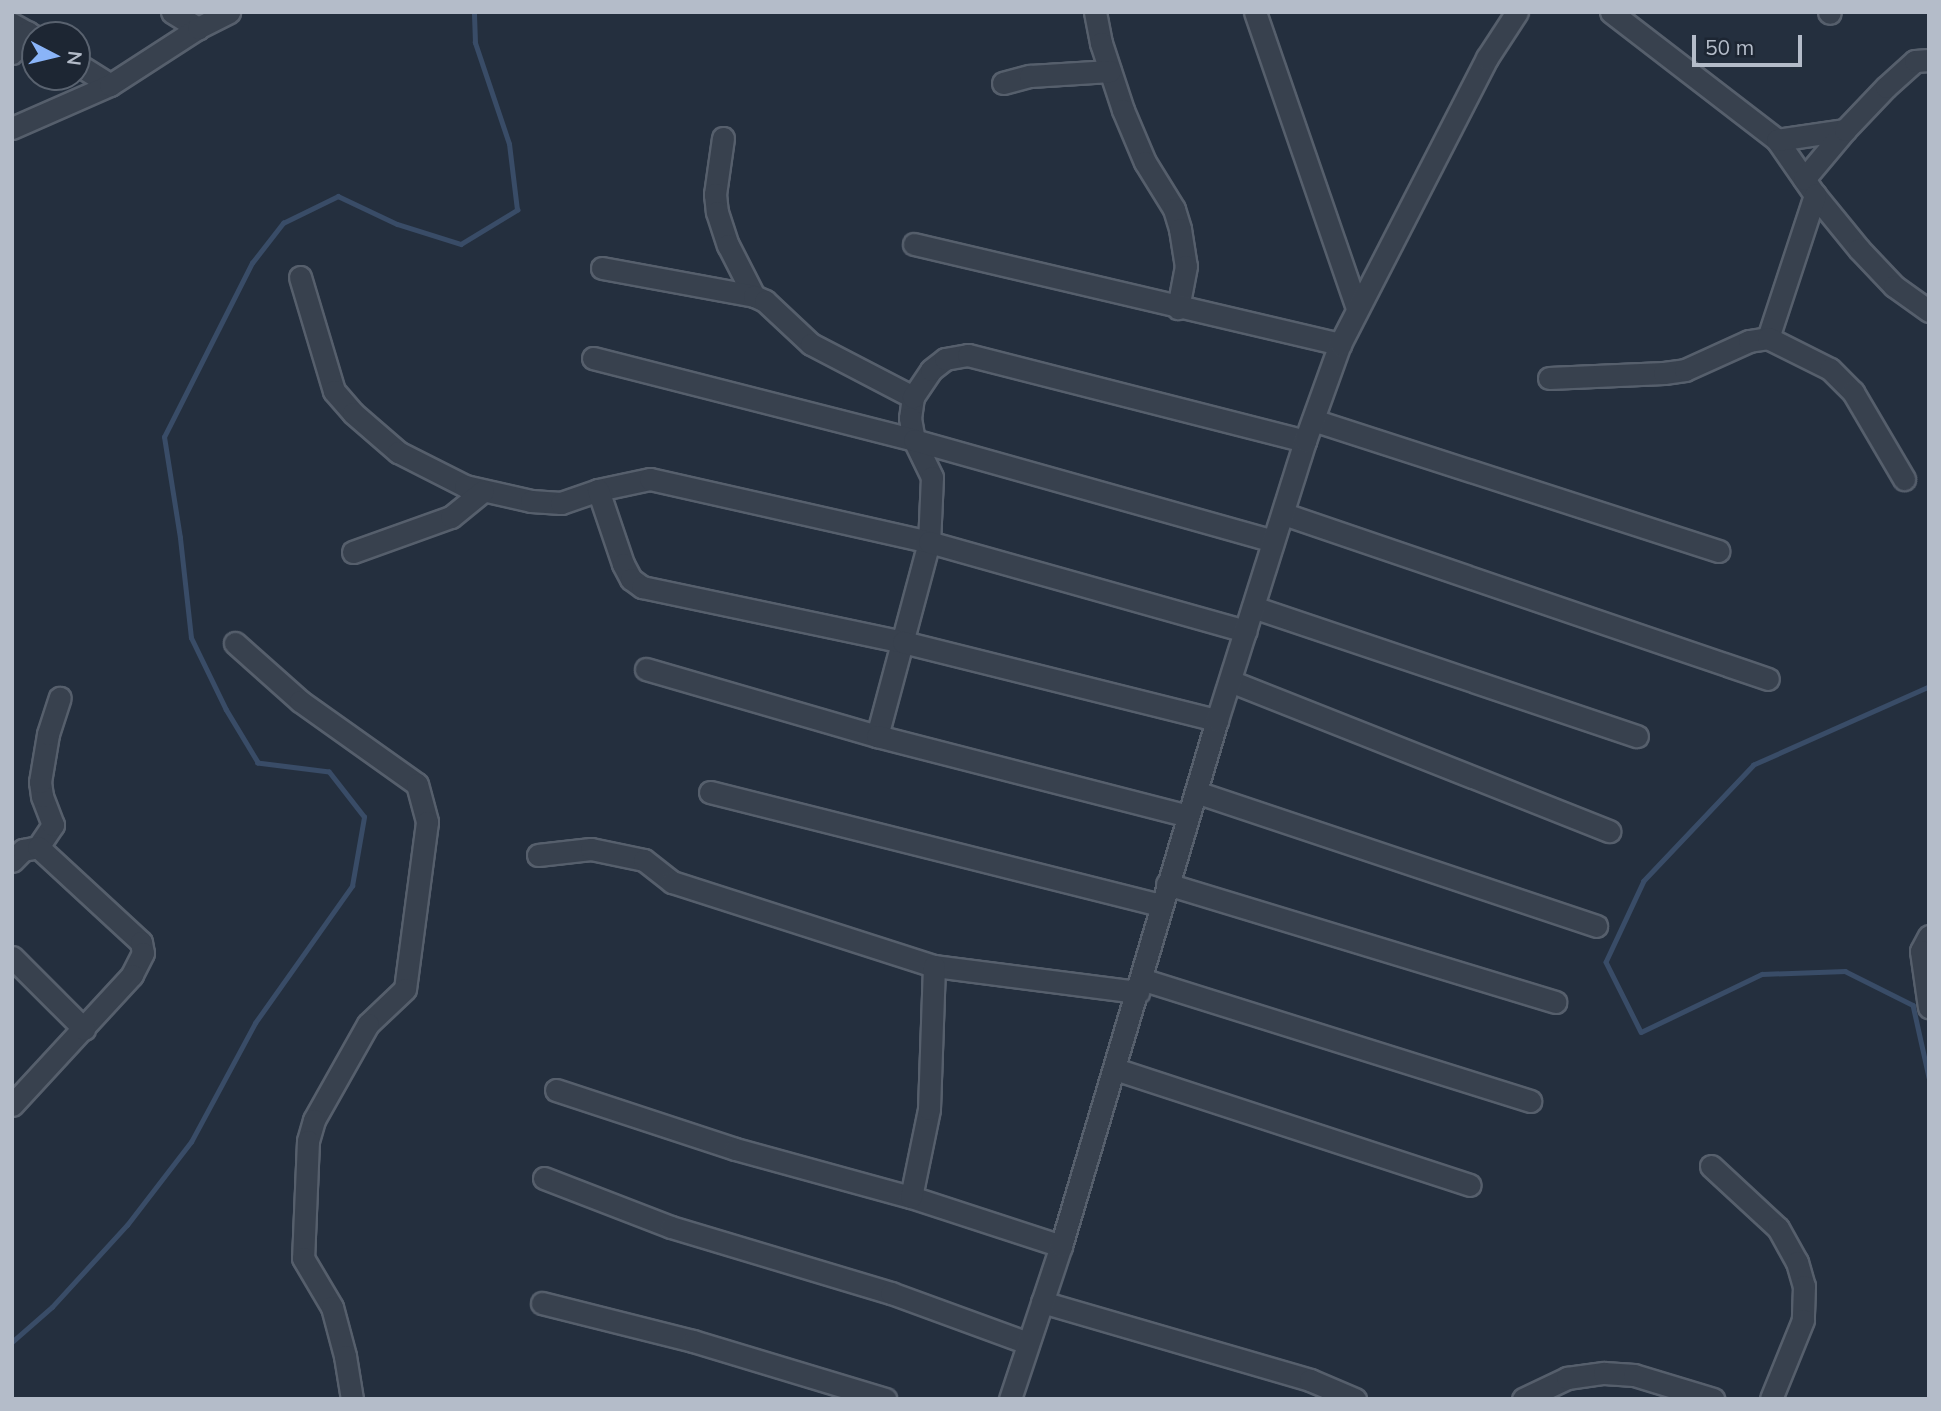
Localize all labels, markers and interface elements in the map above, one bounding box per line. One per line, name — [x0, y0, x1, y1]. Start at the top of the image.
north arrow — [21, 21, 91, 91]
scale bar — [1696, 21, 1806, 65]
text: 50 m — [1705, 34, 1754, 60]
text: N — [62, 50, 88, 67]

